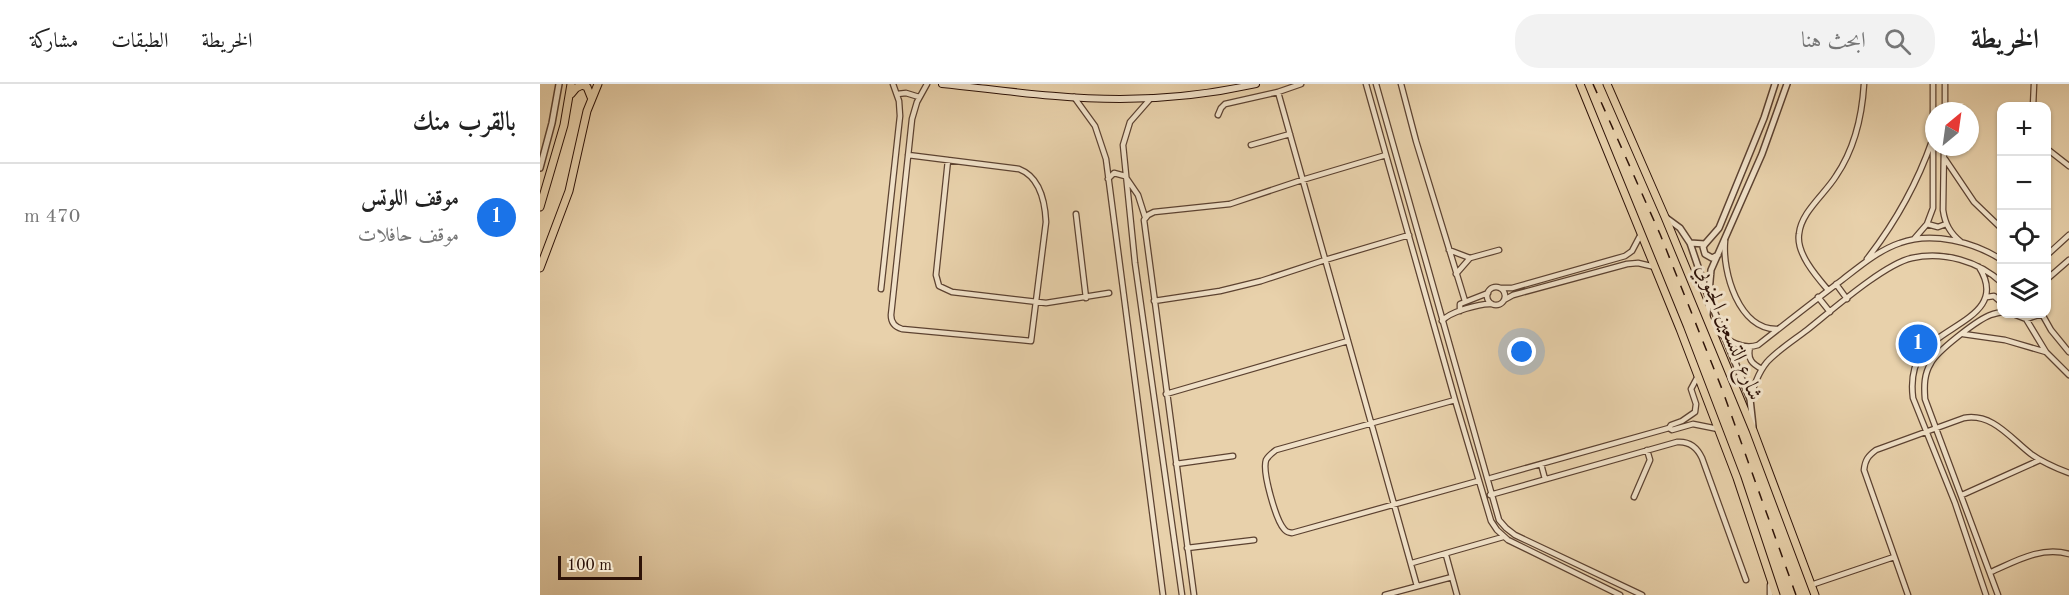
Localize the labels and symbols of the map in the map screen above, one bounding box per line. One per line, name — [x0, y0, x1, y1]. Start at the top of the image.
north arrow — [1925, 102, 1979, 156]
street label: شارع التسعين الجنوبي — [1686, 262, 1765, 406]
pin: 1 — [1898, 322, 1938, 366]
your location — [1507, 337, 1536, 366]
scale bar — [558, 553, 642, 580]

